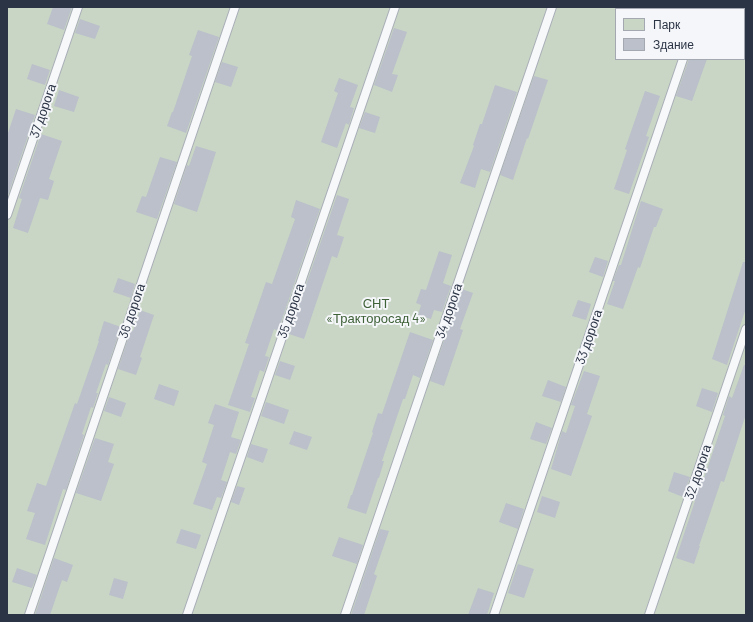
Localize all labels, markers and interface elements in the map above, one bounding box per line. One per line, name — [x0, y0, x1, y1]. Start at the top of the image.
legend — [615, 8, 745, 60]
text: Парк — [653, 17, 680, 31]
text: Здание — [653, 37, 694, 51]
street label: 37 дорога — [26, 82, 60, 140]
street label: 34 дорога — [432, 281, 466, 341]
street label: 36 дорога — [115, 282, 149, 340]
street label: 35 дорога — [274, 282, 308, 340]
park label: СНТ «Тракторосад 4» — [326, 296, 426, 327]
street label: 33 дорога — [572, 308, 606, 366]
street label: 32 дорога — [681, 442, 715, 502]

